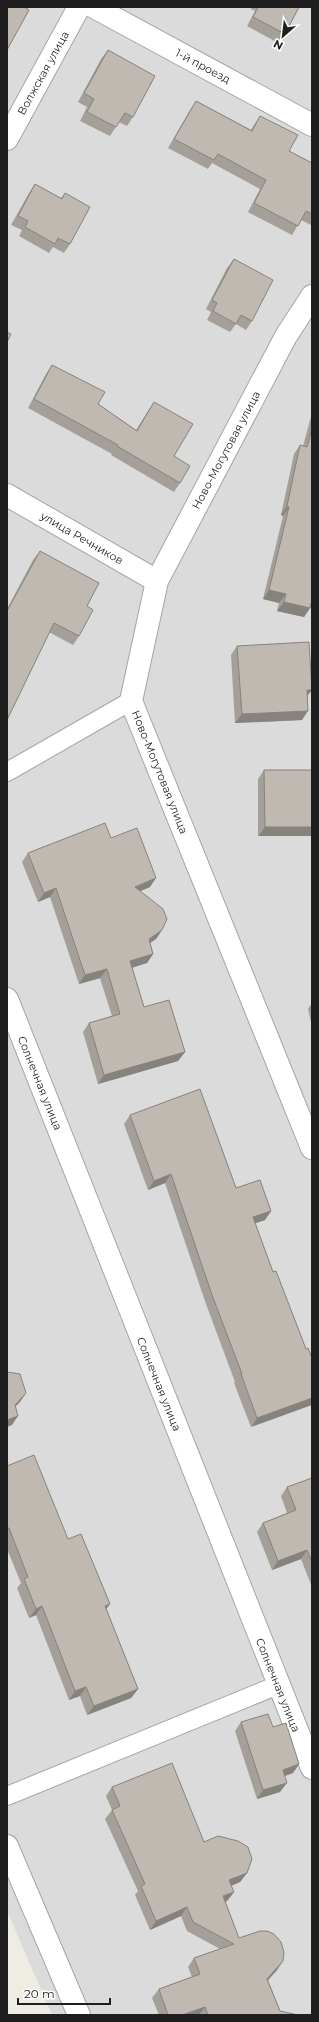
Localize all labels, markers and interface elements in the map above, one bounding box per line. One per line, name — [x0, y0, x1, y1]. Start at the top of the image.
north arrow — [263, 16, 303, 56]
street label: Волжская улица — [14, 29, 72, 117]
text: N — [271, 37, 286, 53]
street label: 1-й проезд — [173, 46, 233, 86]
street label: Ново-Могутовая улица — [189, 388, 263, 512]
street label: улица Речников — [37, 508, 126, 567]
street label: Ново-Могутовая улица — [129, 708, 191, 836]
street label: Солнечная улица — [15, 1034, 65, 1132]
street label: Солнечная улица — [134, 1335, 184, 1433]
street label: Солнечная улица — [253, 1636, 303, 1734]
scale bar — [18, 1980, 110, 2006]
text: 20 m — [24, 1986, 55, 2001]

